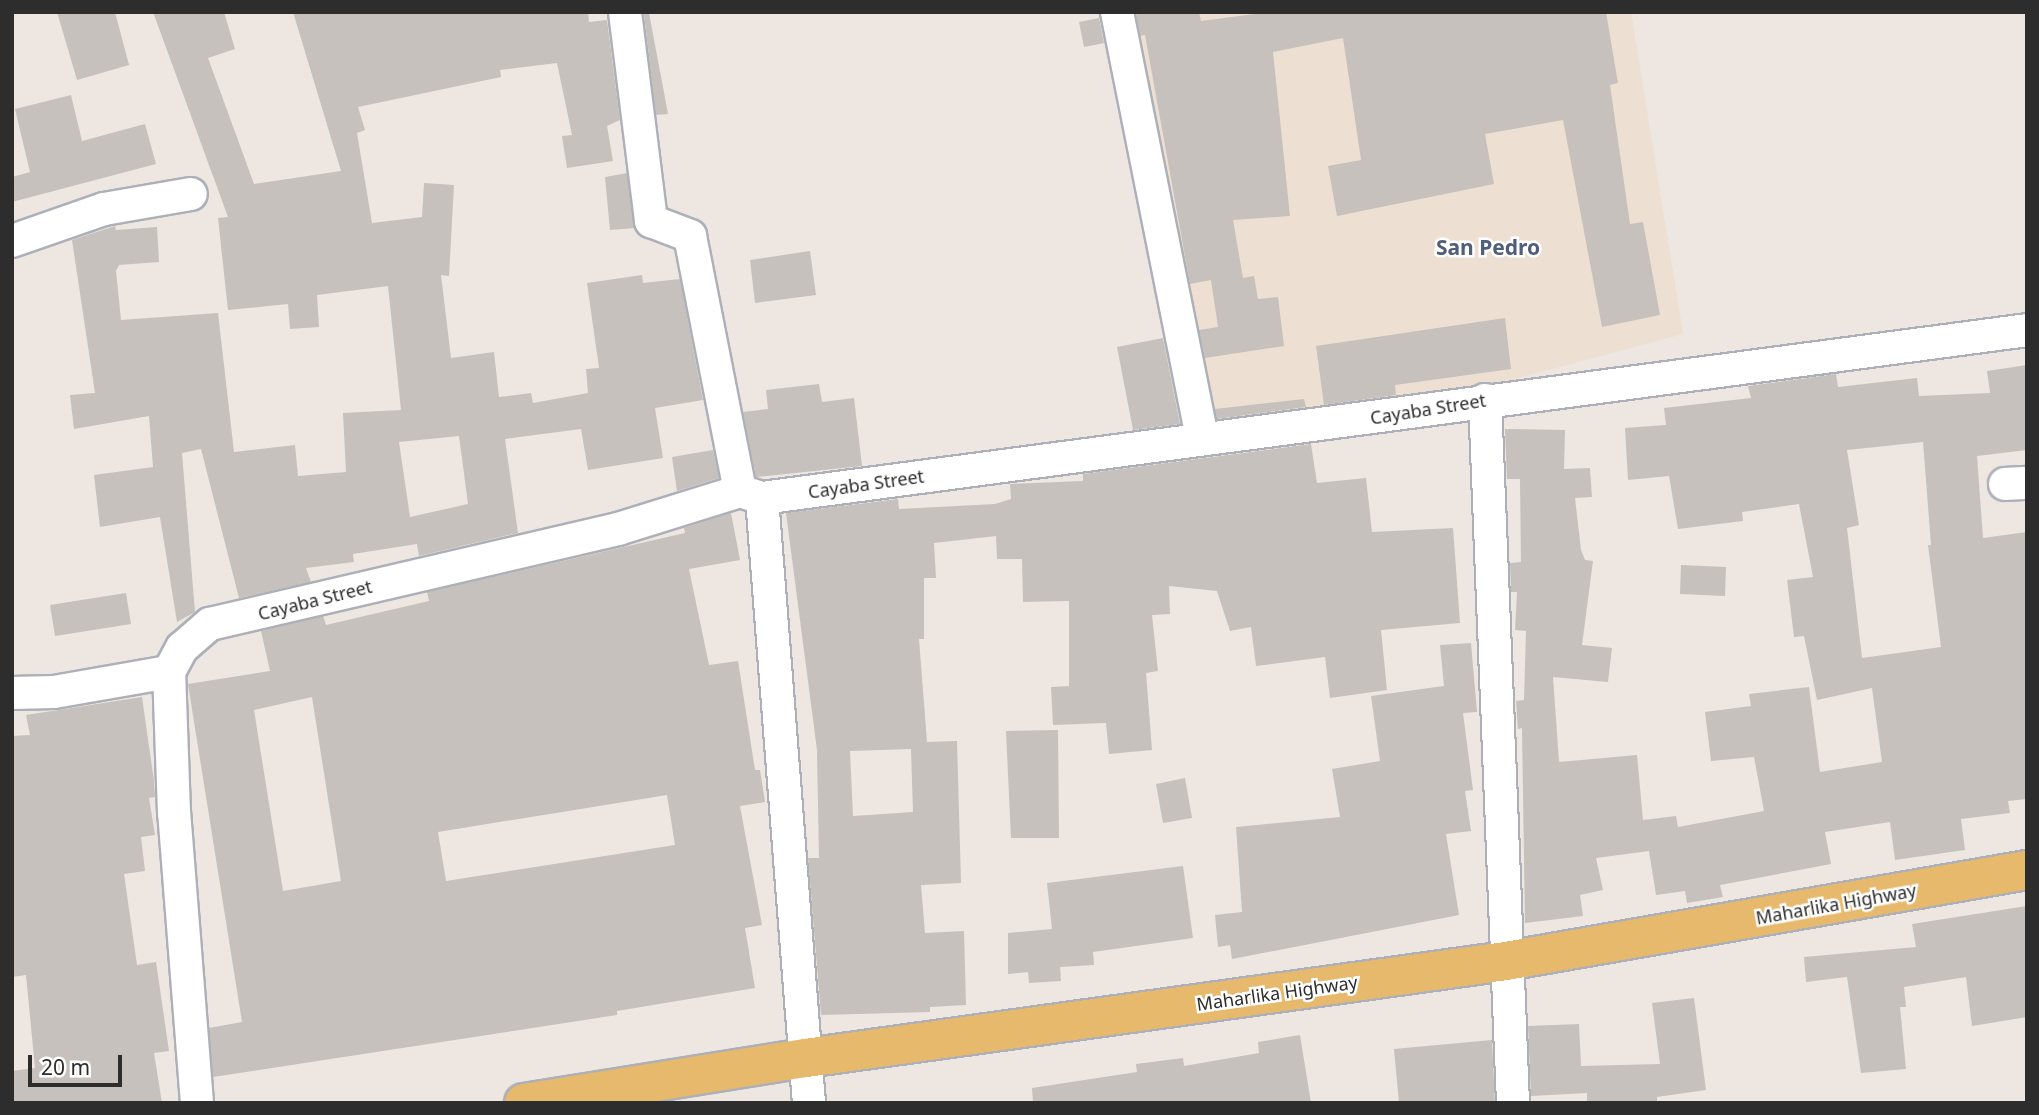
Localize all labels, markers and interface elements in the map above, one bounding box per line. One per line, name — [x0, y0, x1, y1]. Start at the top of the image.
district label: San Pedro — [1436, 234, 1540, 260]
street label: Cayaba Street — [1369, 389, 1487, 429]
street label: Cayaba Street — [807, 465, 925, 503]
street label: Cayaba Street — [256, 575, 374, 625]
street label: Maharlika Highway — [1754, 879, 1918, 929]
street label: Maharlika Highway — [1195, 971, 1359, 1015]
scale bar — [32, 1042, 126, 1086]
text: 20 m — [41, 1053, 90, 1081]

